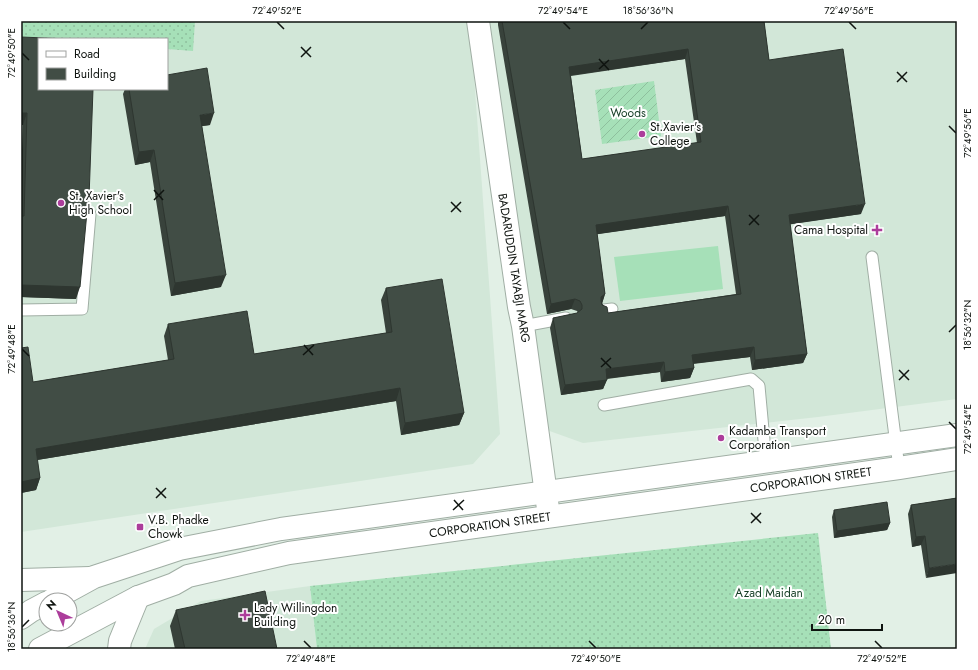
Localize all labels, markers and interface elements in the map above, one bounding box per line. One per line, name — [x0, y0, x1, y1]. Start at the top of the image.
text: 72°49'52"E — [252, 3, 302, 18]
text: 72°49'54"E — [538, 3, 588, 18]
text: 18°56'36"N — [623, 3, 673, 18]
text: 72°49'56"E — [824, 3, 874, 18]
text: 72°49'50"E — [4, 28, 19, 78]
legend — [38, 38, 168, 90]
text: Road — [74, 45, 100, 63]
text: Building — [74, 65, 116, 83]
park label: Woods — [610, 104, 646, 122]
text: 72°49'56"E — [960, 108, 975, 158]
place label: St.Xavier's College — [650, 118, 701, 150]
marker: St.Xavier's College — [637, 129, 647, 139]
place label: St. Xavier's High School — [69, 187, 132, 219]
street label: BADARUDDIN TAYABJI MARG — [493, 192, 535, 344]
marker: St. Xavier's High School — [56, 198, 66, 208]
place label: Cama Hospital — [794, 221, 868, 239]
marker: Cama Hospital — [871, 224, 883, 236]
text: 18°56'32"N — [960, 300, 975, 350]
text: 72°49'48"E — [4, 324, 19, 374]
text: 72°49'54"E — [960, 404, 975, 454]
place label: Kadamba Transport Corporation — [729, 422, 826, 454]
marker: Kadamba Transport Corporation — [716, 433, 726, 443]
street label: CORPORATION STREET — [749, 462, 873, 497]
street label: CORPORATION STREET — [428, 507, 552, 542]
place label: V.B. Phadke Chowk — [148, 511, 209, 543]
marker: V.B. Phadke Chowk — [135, 522, 145, 532]
park label: Azad Maidan — [735, 584, 803, 602]
north arrow — [38, 592, 78, 632]
text: N — [42, 596, 60, 614]
place label: Lady Willingdon Building — [254, 599, 337, 631]
text: 18°56'36"N — [4, 602, 19, 652]
scale bar — [812, 606, 882, 632]
marker: Lady Willingdon Building — [239, 609, 251, 621]
text: 20 m — [818, 611, 845, 629]
text: 72°49'48"E — [286, 651, 336, 666]
text: 72°49'50"E — [571, 651, 621, 666]
text: 72°49'52"E — [857, 651, 907, 666]

